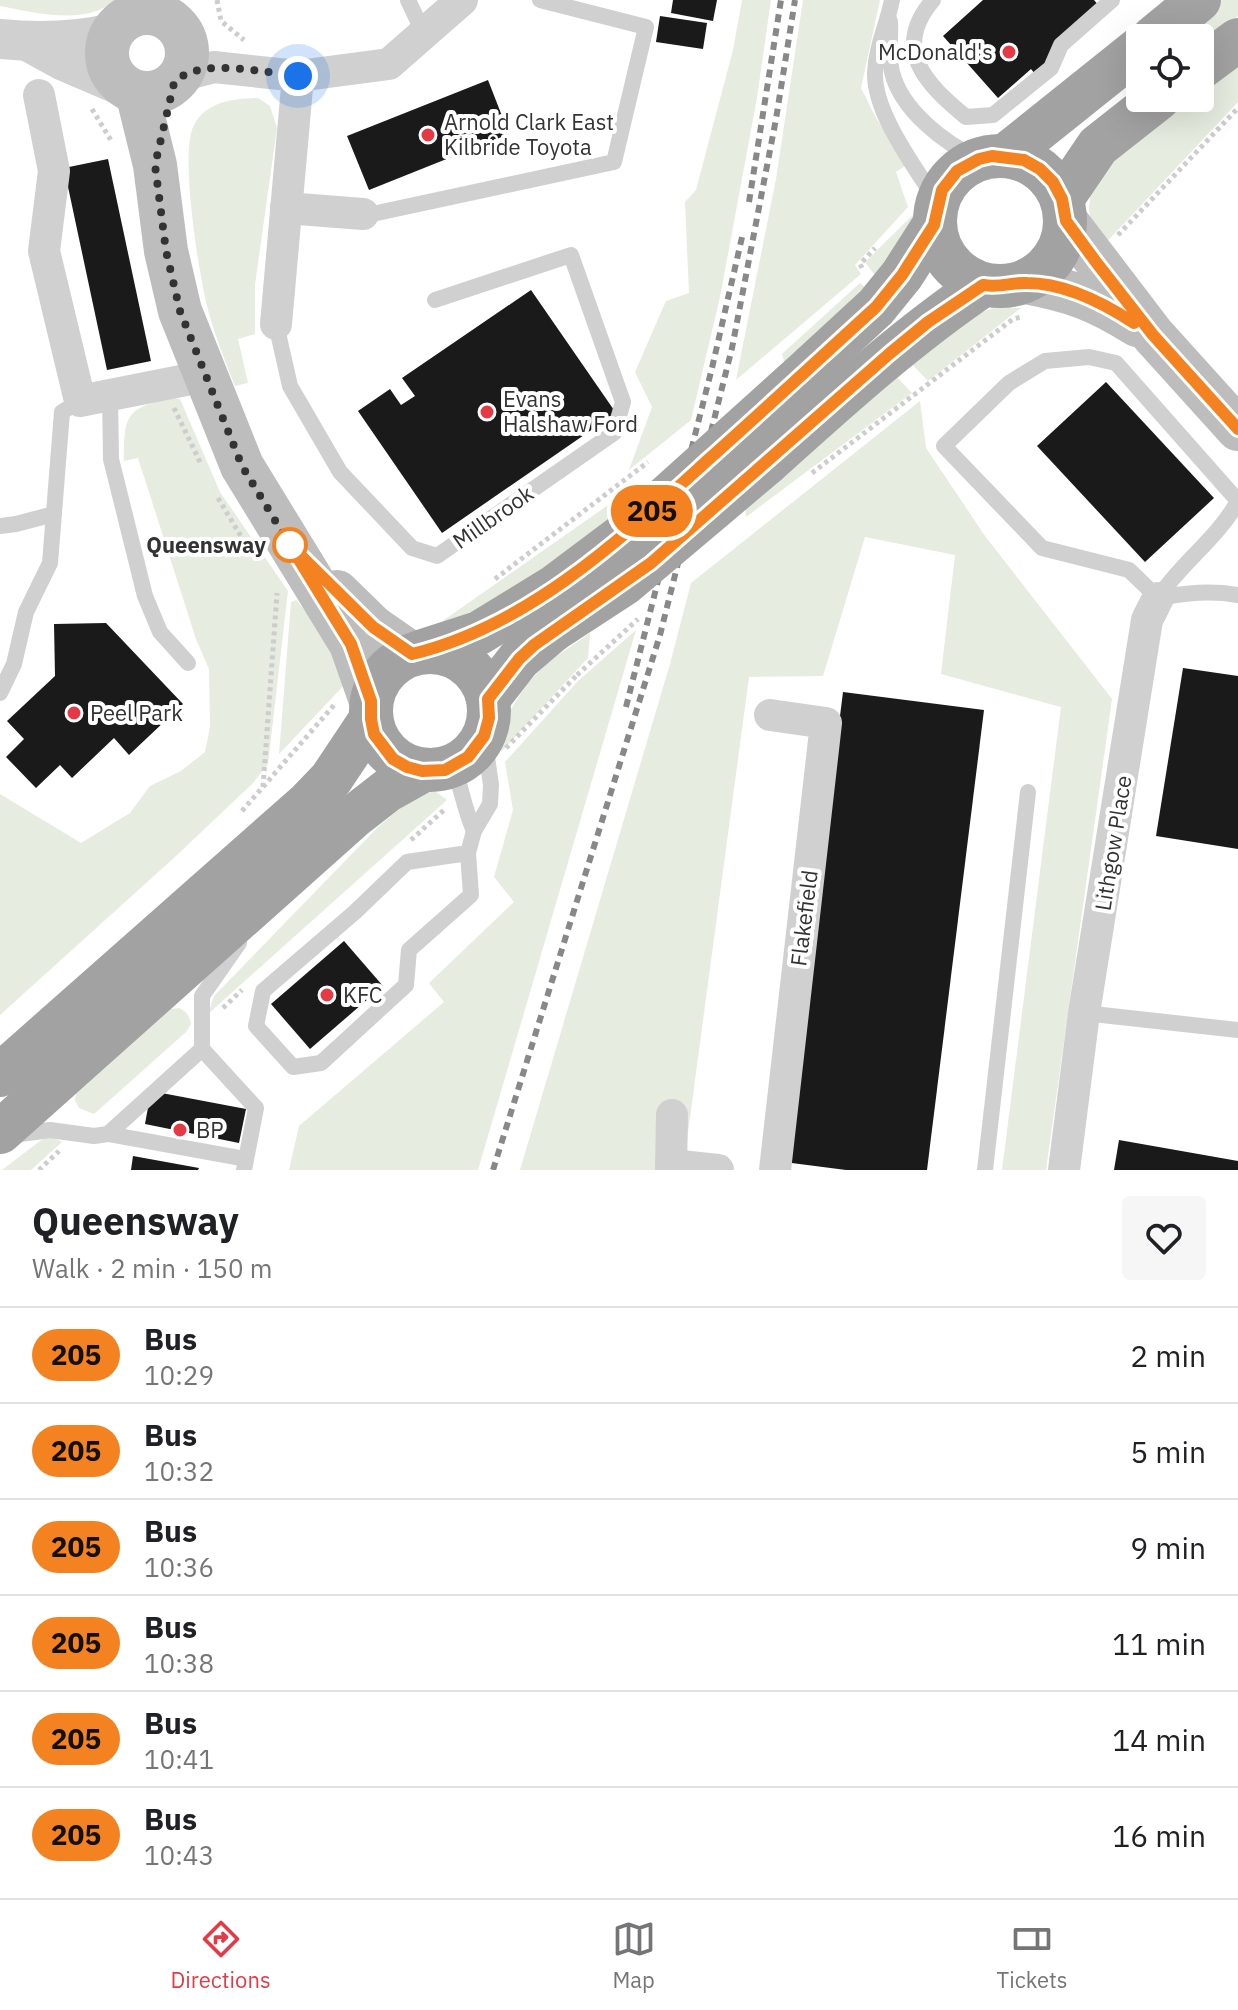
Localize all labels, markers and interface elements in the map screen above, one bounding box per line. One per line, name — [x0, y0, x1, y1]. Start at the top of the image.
map controls — [1126, 24, 1214, 112]
button: locate — [1126, 24, 1214, 112]
place label: McDonald's — [878, 37, 993, 66]
marker: McDonald's — [1000, 43, 1018, 61]
your location — [278, 56, 318, 96]
place label: Arnold Clark East Kilbride Toyota — [444, 107, 614, 161]
marker: Arnold Clark East Kilbride Toyota — [419, 126, 437, 144]
place label: Evans Halshaw Ford — [503, 384, 638, 438]
marker: Evans Halshaw Ford — [478, 403, 496, 421]
street label: Millbrook — [447, 478, 539, 555]
line badge: 205 — [606, 485, 698, 537]
text: 205 — [627, 492, 677, 529]
marker: Queensway — [273, 528, 307, 562]
place label: Queensway — [146, 530, 266, 559]
place label: Peel Park — [90, 698, 183, 727]
marker: Peel Park — [65, 704, 83, 722]
street label: Lithgow Place — [1087, 773, 1138, 913]
street label: Flakefield — [783, 868, 824, 968]
place label: KFC — [343, 980, 383, 1009]
marker: KFC — [318, 986, 336, 1004]
place label: BP — [196, 1115, 224, 1144]
marker: BP — [171, 1121, 189, 1139]
text: Queensway — [32, 1196, 239, 1245]
button: heart — [1122, 1196, 1206, 1280]
text: Walk · 2 min · 150 m — [32, 1251, 272, 1285]
text: Bus — [144, 1319, 197, 1358]
text: 205 — [51, 1336, 101, 1373]
text: 2 min — [1130, 1336, 1206, 1375]
text: 10:29 — [144, 1358, 214, 1392]
text: Bus — [144, 1415, 197, 1454]
text: 205 — [51, 1432, 101, 1469]
text: 5 min — [1130, 1432, 1206, 1471]
text: 10:32 — [144, 1454, 214, 1488]
text: Bus — [144, 1511, 197, 1550]
text: 205 — [51, 1528, 101, 1565]
text: 9 min — [1130, 1528, 1206, 1567]
text: 10:36 — [144, 1550, 214, 1584]
text: Bus — [144, 1607, 197, 1646]
text: 205 — [51, 1624, 101, 1661]
text: 11 min — [1112, 1624, 1206, 1663]
text: 10:38 — [144, 1646, 214, 1680]
text: Bus — [144, 1703, 197, 1742]
text: 205 — [51, 1720, 101, 1757]
text: 14 min — [1112, 1720, 1206, 1759]
text: 10:41 — [144, 1742, 214, 1776]
text: Bus — [144, 1799, 197, 1838]
text: 205 — [51, 1816, 101, 1853]
text: 16 min — [1112, 1816, 1206, 1855]
text: 10:43 — [144, 1838, 214, 1872]
tab: Directions — [170, 1917, 271, 1994]
tab: Map — [612, 1917, 656, 1994]
tab: Tickets — [997, 1917, 1067, 1994]

